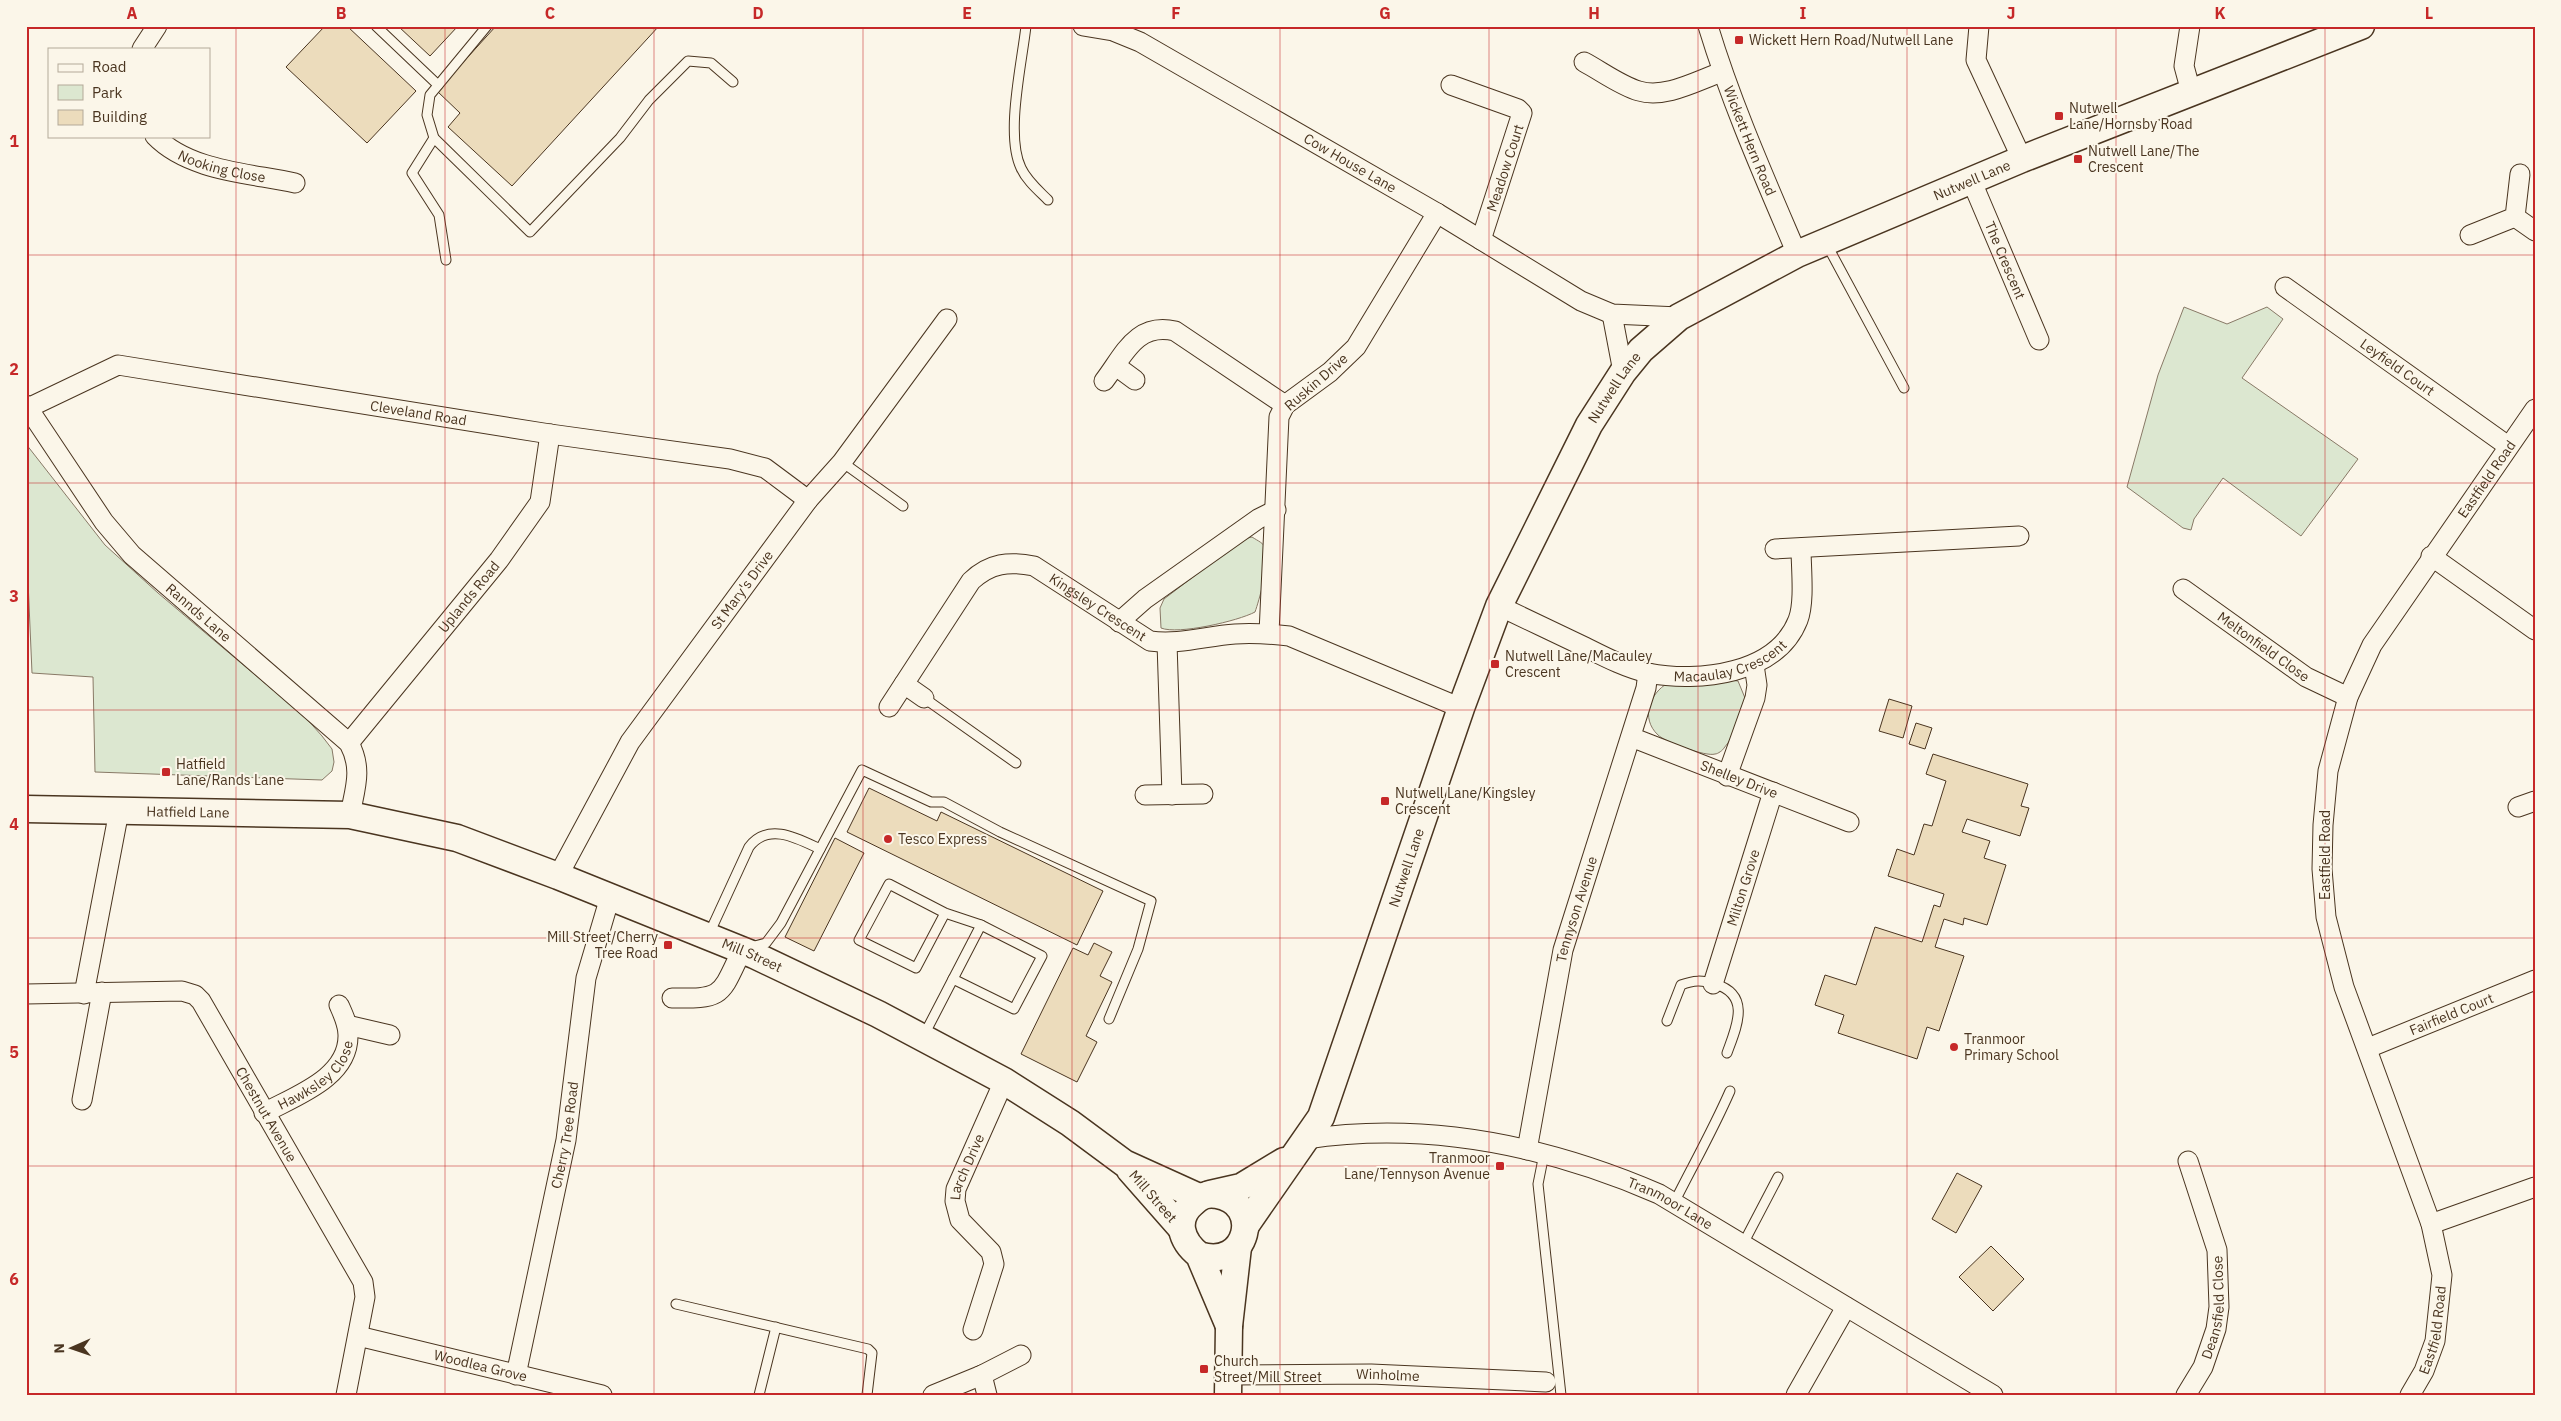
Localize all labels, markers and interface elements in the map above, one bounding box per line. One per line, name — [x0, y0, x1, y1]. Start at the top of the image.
text: A — [127, 3, 138, 23]
text: B — [336, 3, 347, 23]
text: C — [545, 3, 555, 23]
text: D — [752, 3, 764, 23]
text: E — [962, 3, 972, 23]
text: F — [1171, 3, 1181, 23]
text: G — [1379, 3, 1391, 23]
text: H — [1588, 3, 1600, 23]
text: I — [1800, 3, 1807, 23]
text: J — [2007, 3, 2015, 23]
text: K — [2214, 3, 2226, 23]
text: L — [2425, 3, 2433, 23]
place label: Wickett Hern Road/Nutwell Lane — [1749, 31, 1954, 49]
marker: Wickett Hern Road/Nutwell Lane — [1733, 34, 1745, 46]
legend — [48, 48, 210, 138]
text: Road — [92, 57, 127, 76]
text: Park — [92, 83, 122, 102]
street label: Wickett Hern Road — [1720, 83, 1780, 198]
place label: Nutwell Lane/Hornsby Road — [2069, 99, 2193, 133]
text: Building — [92, 107, 147, 126]
marker: Nutwell Lane/Hornsby Road — [2053, 110, 2065, 122]
street label: Meadow Court — [1482, 122, 1528, 214]
street label: Cow House Lane — [1300, 129, 1400, 197]
text: 1 — [9, 131, 19, 151]
place label: Nutwell Lane/The Crescent — [2088, 142, 2200, 176]
street label: Nooking Close — [175, 146, 267, 186]
marker: Nutwell Lane/The Crescent — [2072, 153, 2084, 165]
street label: Nutwell Lane — [1930, 156, 2013, 204]
street label: The Crescent — [1981, 219, 2030, 302]
street label: Leyfield Court — [2357, 335, 2438, 400]
street label: Nutwell Lane — [1584, 348, 1645, 426]
street label: Ruskin Drive — [1281, 349, 1352, 414]
text: 2 — [9, 359, 19, 379]
street label: Cleveland Road — [369, 396, 468, 430]
street label: Eastfield Road — [2454, 437, 2520, 521]
street label: St Mary's Drive — [707, 546, 777, 633]
street label: Uplands Road — [434, 557, 503, 636]
street label: Kingsley Crescent — [1046, 569, 1150, 645]
street label: Rannds Lane — [162, 579, 235, 646]
text: 3 — [9, 586, 19, 606]
street label: Meltonfield Close — [2214, 608, 2313, 686]
street label: Macaulay Crescent — [1673, 636, 1790, 686]
place label: Nutwell Lane/Macauley Crescent — [1505, 647, 1652, 681]
marker: Nutwell Lane/Macauley Crescent — [1489, 658, 1501, 670]
place label: Hatfield Lane/Rands Lane — [176, 755, 284, 789]
street label: Shelley Drive — [1698, 756, 1781, 802]
marker: Hatfield Lane/Rands Lane — [160, 766, 172, 778]
place label: Nutwell Lane/Kingsley Crescent — [1395, 784, 1535, 818]
marker: Nutwell Lane/Kingsley Crescent — [1379, 795, 1391, 807]
street label: Hatfield Lane — [146, 802, 230, 822]
street label: Eastfield Road — [2316, 810, 2334, 900]
text: 4 — [9, 814, 19, 834]
street label: Nutwell Lane — [1385, 826, 1428, 909]
place label: Tesco Express — [898, 830, 988, 848]
marker: Tesco Express — [882, 833, 894, 845]
street label: Milton Grove — [1723, 847, 1764, 928]
street label: Tennyson Avenue — [1552, 854, 1601, 964]
place label: Mill Street/Cherry Tree Road — [547, 928, 658, 962]
street label: Mill Street — [719, 934, 785, 976]
marker: Mill Street/Cherry Tree Road — [662, 939, 674, 951]
street label: Fairfield Court — [2407, 989, 2496, 1039]
place label: Tranmoor Primary School — [1964, 1030, 2059, 1064]
street label: Hawksley Close — [275, 1039, 357, 1114]
marker: Tranmoor Primary School — [1948, 1041, 1960, 1053]
text: 5 — [9, 1042, 19, 1062]
street label: Chestnut Avenue — [232, 1064, 301, 1165]
street label: Cherry Tree Road — [547, 1080, 582, 1190]
street label: Larch Drive — [946, 1131, 988, 1201]
place label: Tranmoor Lane/Tennyson Avenue — [1344, 1149, 1490, 1183]
marker: Tranmoor Lane/Tennyson Avenue — [1494, 1160, 1506, 1172]
street label: Mill Street — [1125, 1166, 1181, 1226]
street label: Tranmoor Lane — [1625, 1173, 1716, 1233]
street label: Deansfield Close — [2197, 1255, 2228, 1362]
text: 6 — [9, 1269, 19, 1289]
street label: Eastfield Road — [2415, 1285, 2450, 1377]
north arrow — [48, 1324, 98, 1374]
text: N — [50, 1343, 68, 1354]
street label: Woodlea Grove — [432, 1346, 529, 1386]
place label: Church Street/Mill Street — [1214, 1352, 1322, 1386]
marker: Church Street/Mill Street — [1198, 1363, 1210, 1375]
street label: Winholme — [1356, 1365, 1420, 1385]

